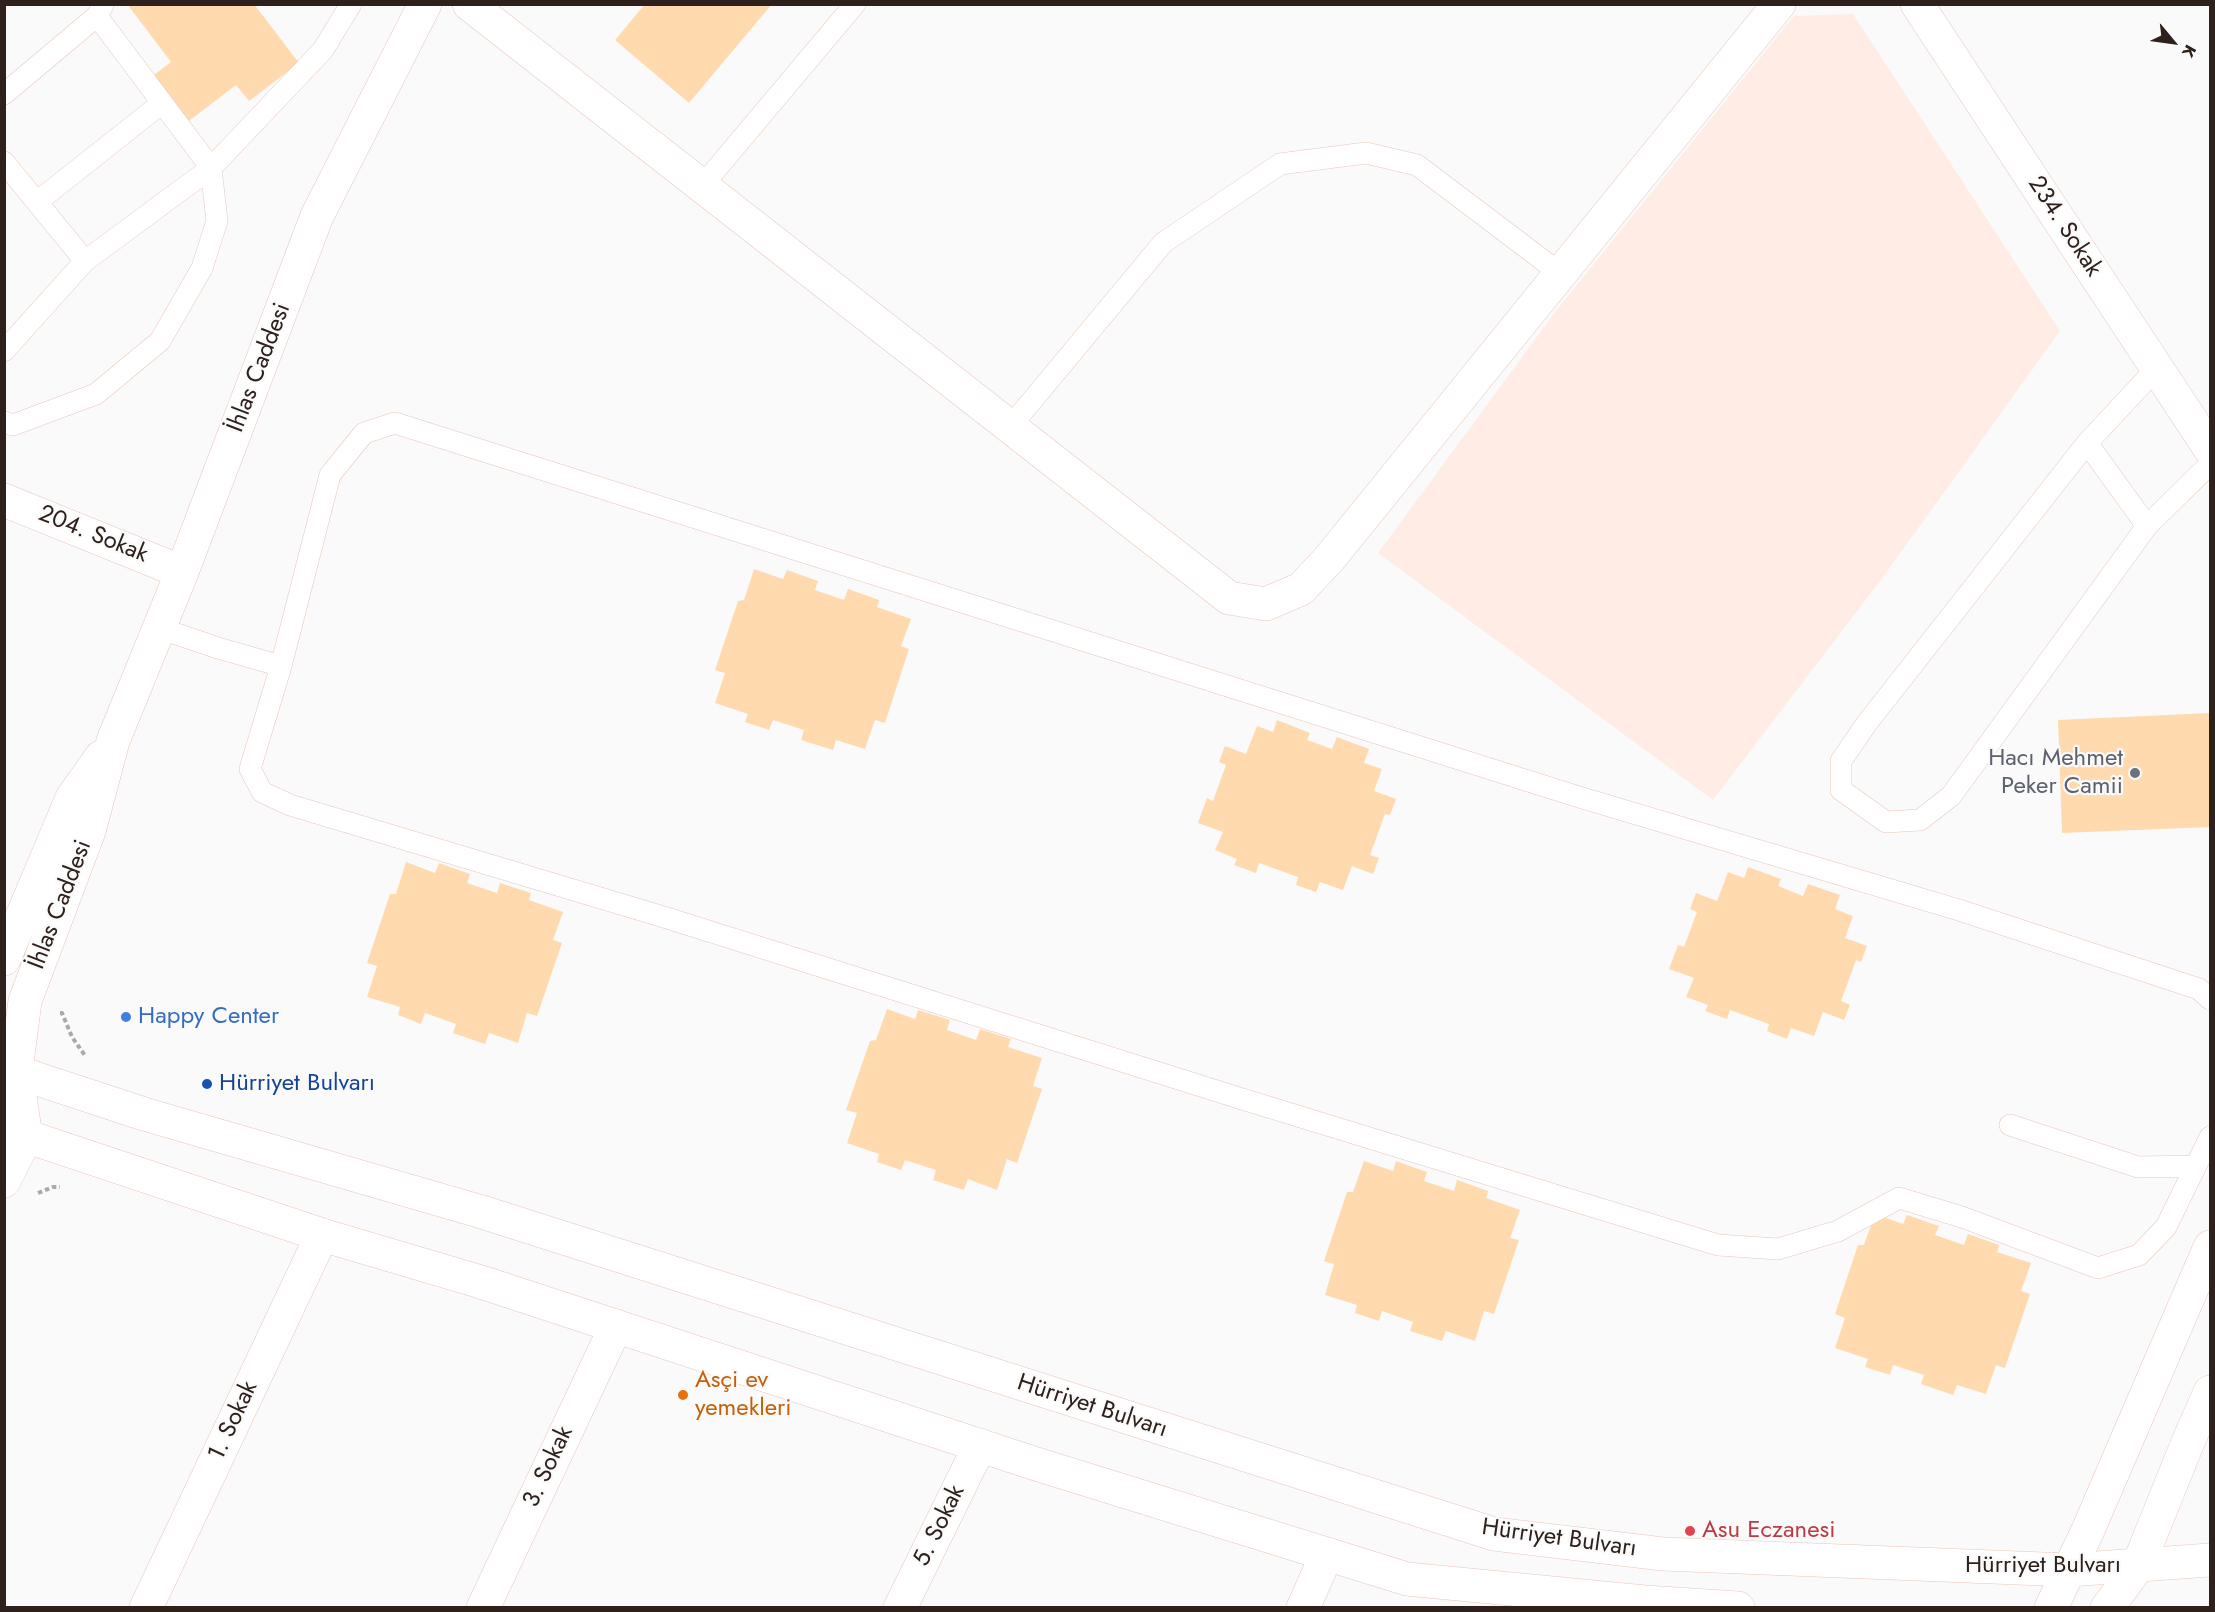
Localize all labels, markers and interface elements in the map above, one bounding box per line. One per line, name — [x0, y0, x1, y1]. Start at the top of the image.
north arrow — [2143, 12, 2203, 72]
text: K — [2176, 41, 2202, 61]
street label: 234. Sokak — [2021, 171, 2107, 283]
street label: İhlas Caddesi — [222, 299, 298, 437]
street label: 204. Sokak — [34, 500, 152, 570]
place label: Hacı Mehmet Peker Camii — [1988, 745, 2123, 801]
marker: Hacı Mehmet Peker Camii — [2128, 766, 2142, 780]
street label: İhlas Caddesi — [23, 836, 99, 974]
place label: Happy Center — [138, 1003, 279, 1031]
marker: Happy Center — [119, 1010, 133, 1024]
place label: Hürriyet Bulvarı — [219, 1070, 375, 1098]
marker: Hürriyet Bulvarı — [200, 1077, 214, 1091]
place label: Asçi ev yemekleri — [695, 1367, 792, 1423]
street label: Hürriyet Bulvarı — [1013, 1369, 1171, 1445]
street label: 1. Sokak — [203, 1377, 265, 1465]
marker: Asçi ev yemekleri — [676, 1388, 690, 1402]
street label: 3. Sokak — [518, 1422, 580, 1512]
street label: 5. Sokak — [908, 1481, 972, 1571]
street label: Hürriyet Bulvarı — [1480, 1514, 1638, 1564]
place label: Asu Eczanesi — [1702, 1517, 1835, 1545]
marker: Asu Eczanesi — [1683, 1524, 1697, 1538]
street label: Hürriyet Bulvarı — [1965, 1552, 2121, 1580]

